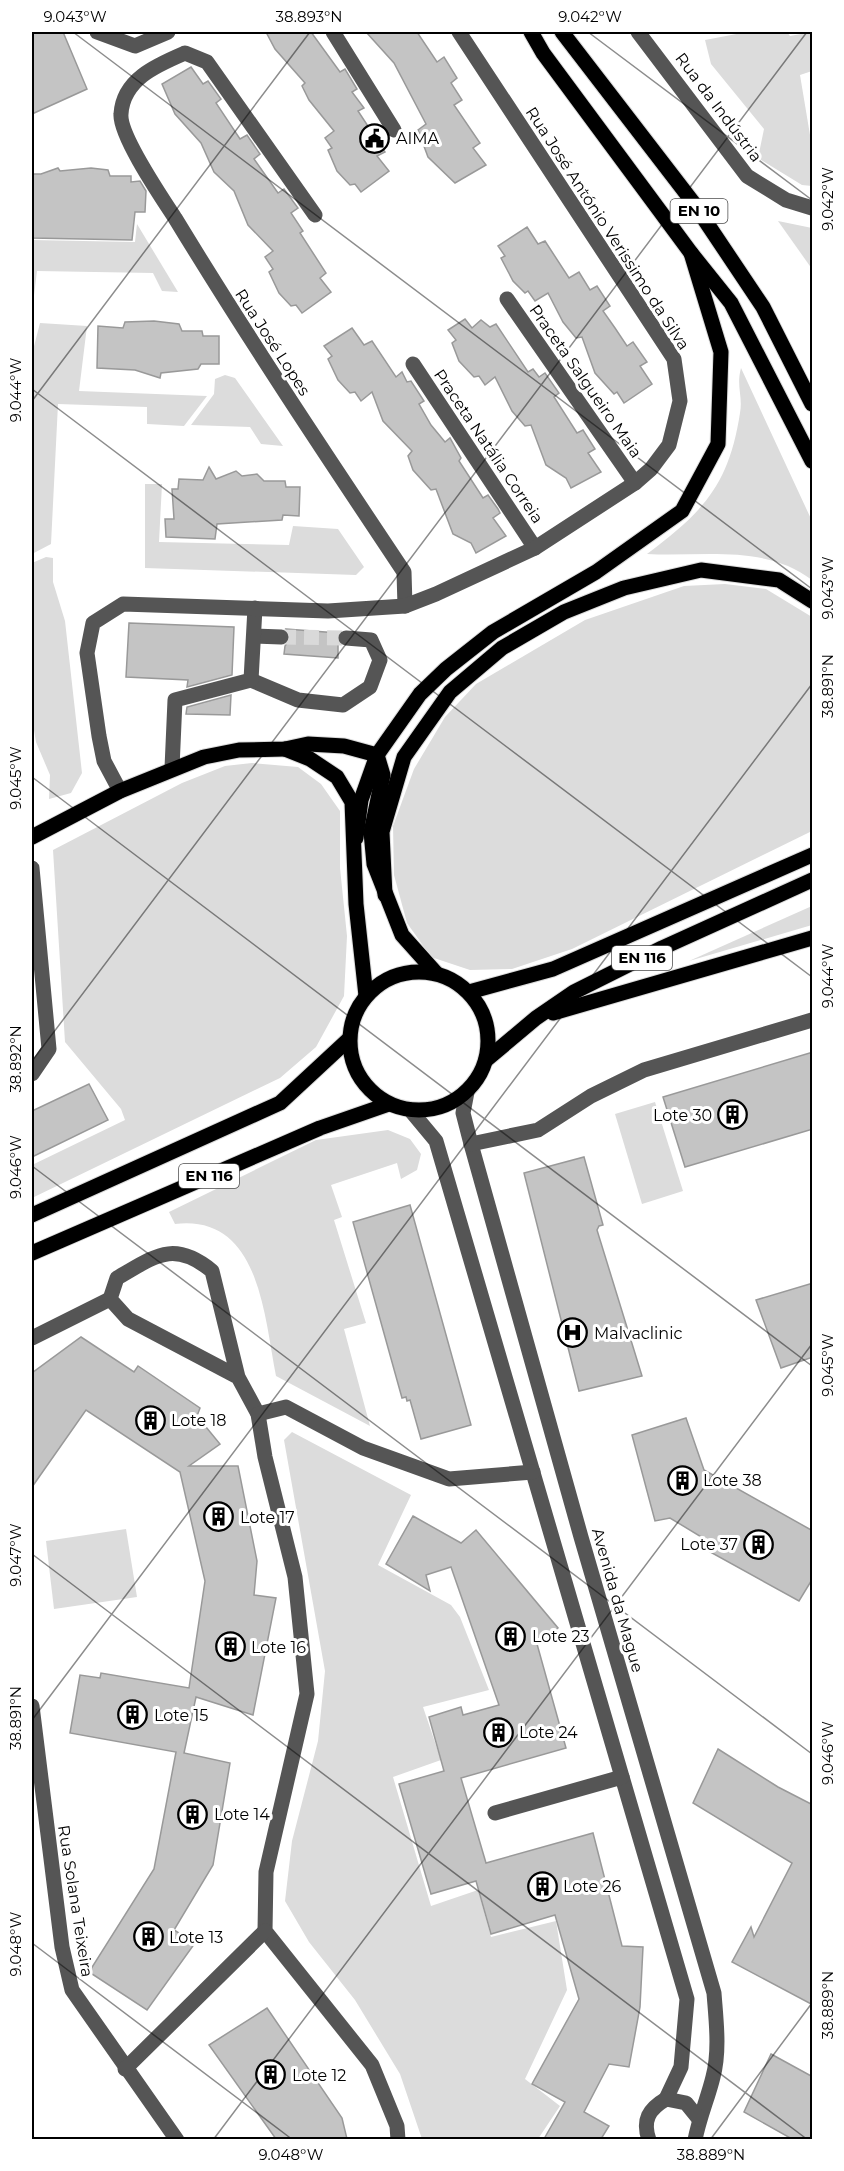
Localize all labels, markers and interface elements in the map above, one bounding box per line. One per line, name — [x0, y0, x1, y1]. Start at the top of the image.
text: 9.043°W — [43, 7, 107, 26]
text: 38.893°N — [276, 7, 342, 26]
text: 9.042°W — [558, 7, 622, 26]
street label: Rua da Indústria — [671, 49, 766, 166]
street label: Rua José António Verissimo da Silva — [522, 103, 693, 353]
public building icon: AIMA — [359, 122, 391, 154]
place label: AIMA — [396, 129, 440, 148]
text: 9.042°W — [818, 167, 837, 231]
road number: EN 10 — [670, 199, 728, 223]
street label: Rua José Lopes — [231, 285, 314, 399]
street label: Praceta Salgueiro Maia — [525, 301, 646, 462]
text: 9.044°W — [6, 357, 25, 422]
street label: Praceta Natália Correia — [430, 366, 547, 527]
text: 9.043°W — [818, 556, 837, 620]
text: 38.891°N — [818, 654, 837, 718]
text: 9.045°W — [6, 746, 25, 810]
text: 9.044°W — [818, 943, 837, 1008]
road number: EN 116 — [612, 946, 672, 970]
text: 38.892°N — [6, 1025, 25, 1093]
building icon: Lote 30 — [717, 1099, 749, 1131]
place label: Lote 30 — [653, 1106, 712, 1125]
text: 9.046°W — [6, 1135, 25, 1199]
road number: EN 116 — [179, 1164, 239, 1188]
hospital icon: Malvaclinic — [557, 1317, 589, 1349]
place label: Malvaclinic — [594, 1324, 682, 1343]
text: 9.045°W — [818, 1333, 837, 1397]
building icon: Lote 18 — [134, 1404, 166, 1436]
place label: Lote 18 — [171, 1411, 226, 1430]
building icon: Lote 38 — [666, 1464, 698, 1496]
place label: Lote 38 — [703, 1471, 762, 1490]
building icon: Lote 17 — [203, 1501, 235, 1533]
place label: Lote 17 — [240, 1508, 295, 1527]
text: 9.047°W — [6, 1523, 25, 1587]
street label: Avenida da Mague — [588, 1526, 647, 1675]
building icon: Lote 37 — [743, 1528, 775, 1560]
place label: Lote 37 — [680, 1535, 738, 1554]
building icon: Lote 23 — [495, 1620, 527, 1652]
place label: Lote 23 — [532, 1627, 590, 1646]
building icon: Lote 16 — [214, 1631, 246, 1663]
place label: Lote 16 — [251, 1638, 306, 1657]
text: 38.891°N — [6, 1686, 25, 1750]
building icon: Lote 15 — [117, 1699, 149, 1731]
place label: Lote 15 — [154, 1706, 208, 1725]
building icon: Lote 24 — [482, 1716, 514, 1748]
text: 9.046°W — [818, 1721, 837, 1785]
place label: Lote 24 — [519, 1723, 578, 1742]
building icon: Lote 14 — [177, 1798, 209, 1830]
place label: Lote 14 — [214, 1805, 270, 1824]
street label: Rua Solana Teixeira — [54, 1824, 97, 1978]
building icon: Lote 26 — [526, 1870, 558, 1902]
place label: Lote 26 — [563, 1877, 621, 1896]
text: 9.048°W — [6, 1911, 25, 1976]
building icon: Lote 13 — [132, 1921, 164, 1953]
place label: Lote 13 — [169, 1928, 223, 1947]
text: 38.889°N — [818, 1971, 837, 2039]
building icon: Lote 12 — [255, 2059, 287, 2091]
place label: Lote 12 — [292, 2066, 346, 2085]
text: 9.048°W — [259, 2145, 324, 2164]
text: 38.889°N — [677, 2145, 745, 2164]

